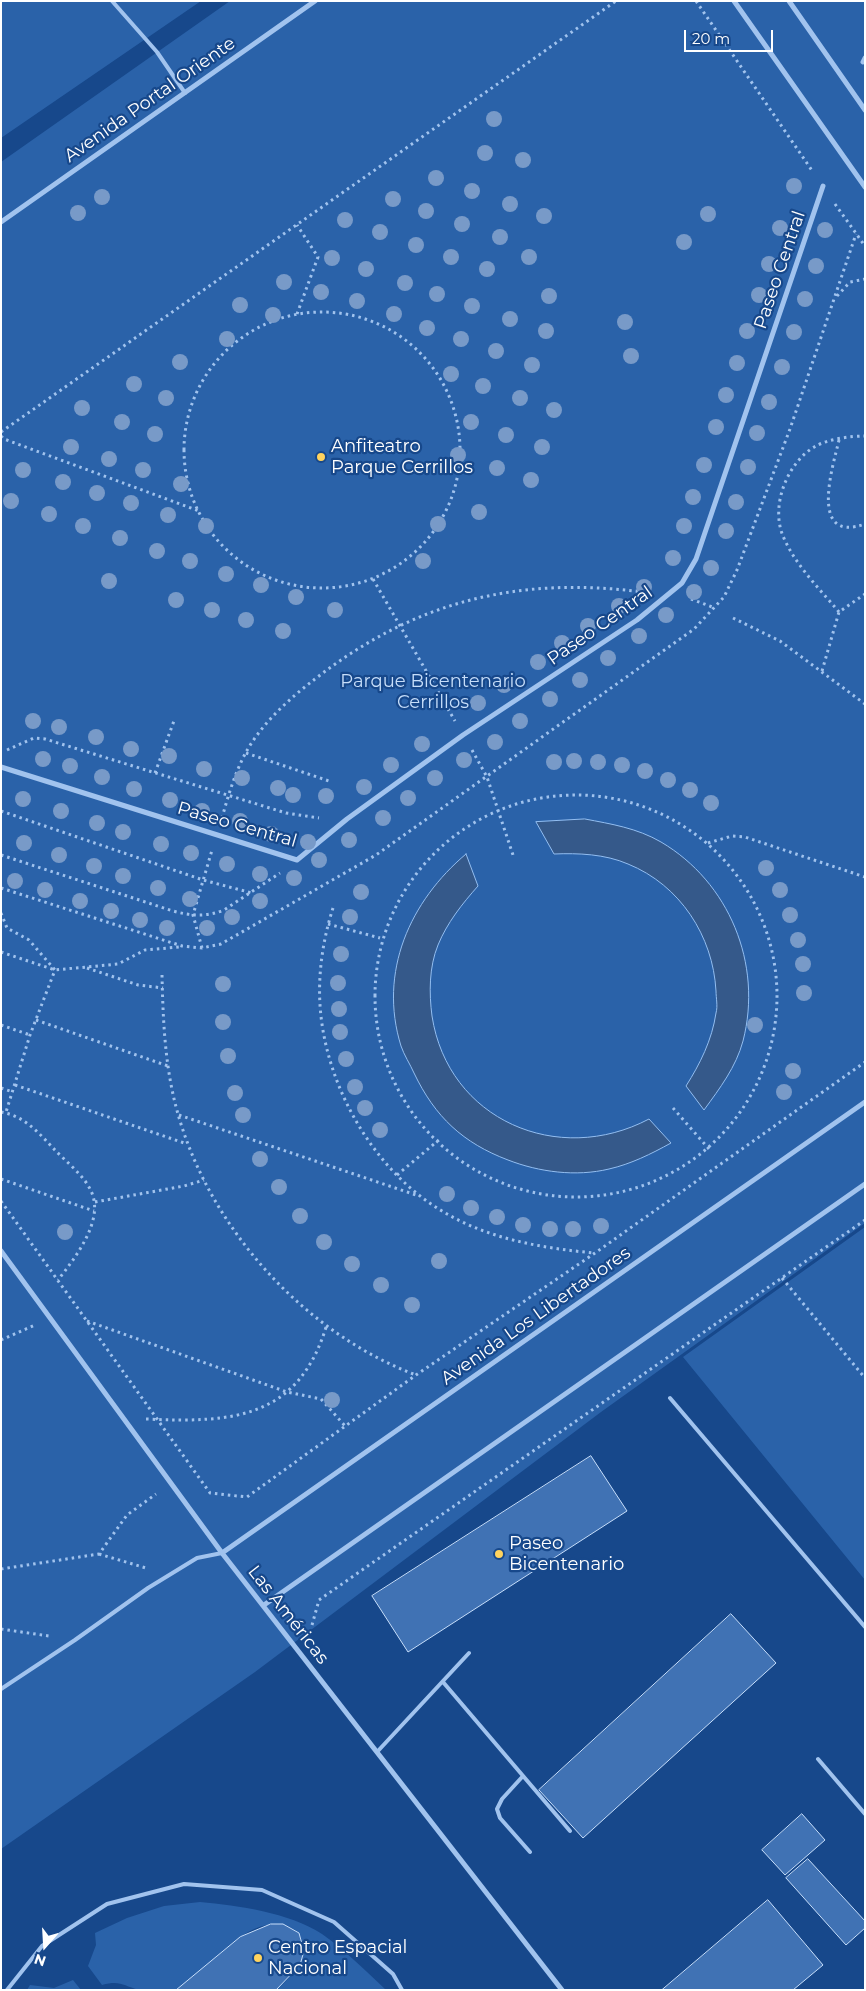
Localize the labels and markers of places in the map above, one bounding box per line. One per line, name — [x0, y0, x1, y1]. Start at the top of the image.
place label: Anfiteatro Parque Cerrillos — [331, 436, 473, 478]
marker: Anfiteatro Parque Cerrillos — [315, 451, 327, 463]
place label: Paseo Bicentenario — [509, 1533, 624, 1576]
marker: Paseo Bicentenario — [493, 1548, 505, 1560]
place label: Centro Espacial Nacional — [268, 1937, 407, 1980]
marker: Centro Espacial Nacional — [252, 1952, 264, 1964]

